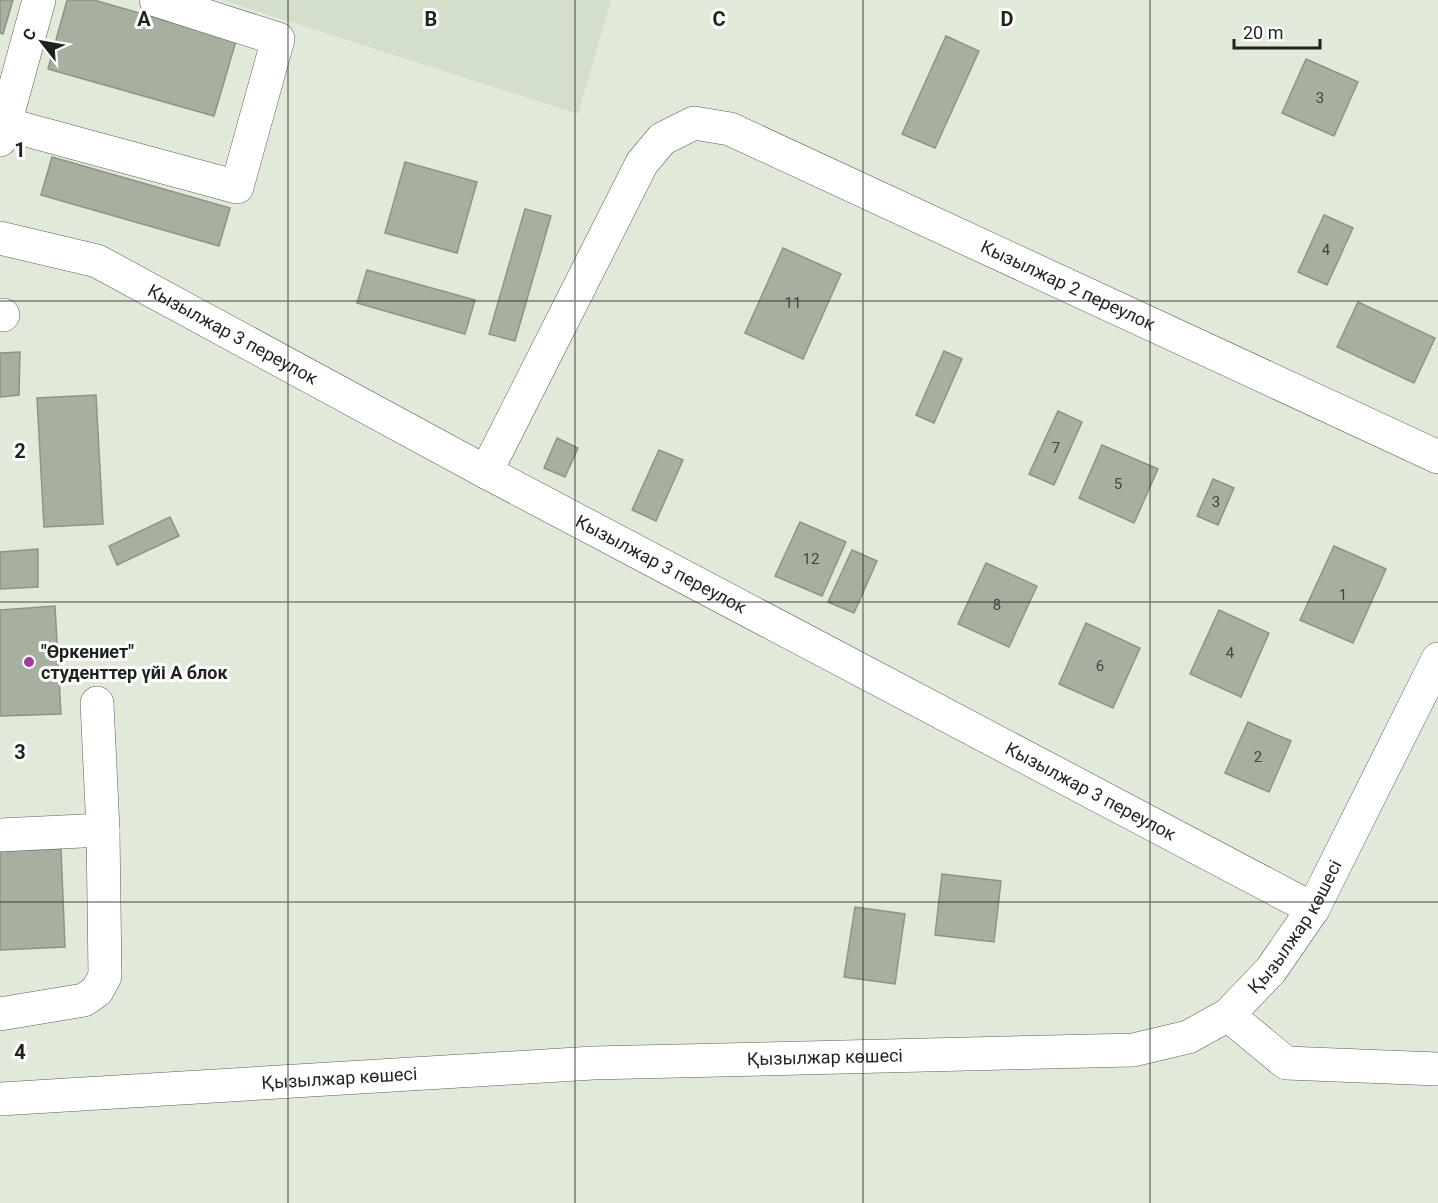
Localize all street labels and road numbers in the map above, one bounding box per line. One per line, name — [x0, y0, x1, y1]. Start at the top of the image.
street label: Кызылжар 2 переулок — [977, 236, 1159, 335]
street label: Кызылжар 3 переулок — [144, 280, 322, 389]
street label: Кызылжар 3 переулок — [572, 510, 750, 618]
street label: Кызылжар 3 переулок — [1002, 737, 1180, 845]
street label: Қызылжар көшесі — [1243, 856, 1346, 998]
street label: Қызылжар көшесі — [747, 1045, 903, 1069]
street label: Қызылжар көшесі — [261, 1063, 418, 1093]

